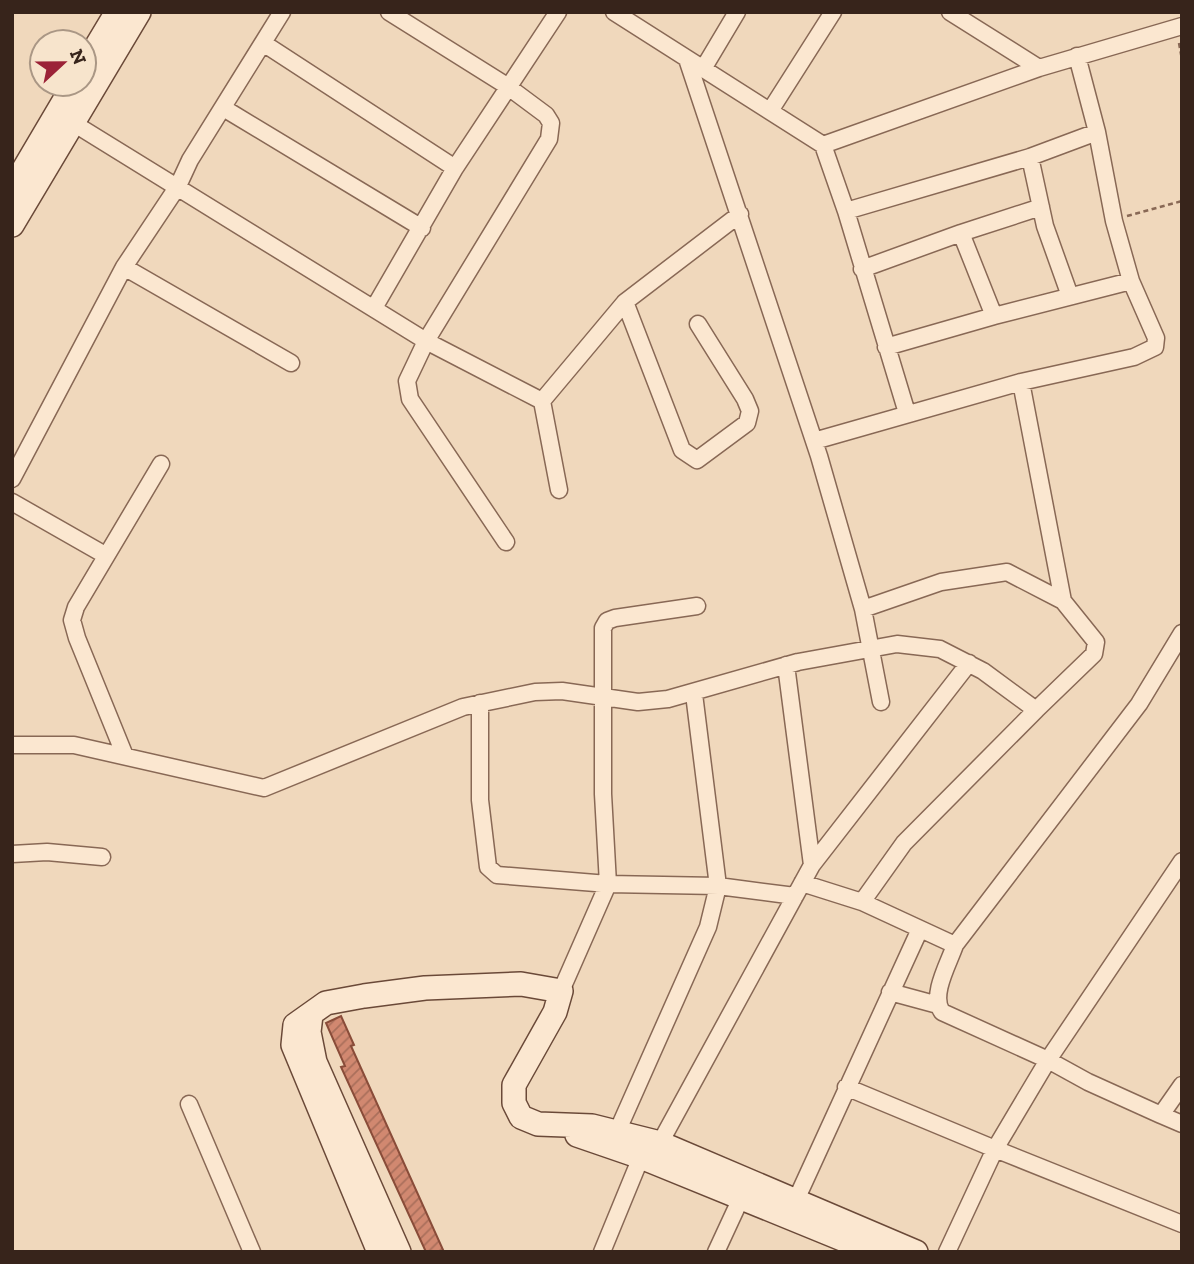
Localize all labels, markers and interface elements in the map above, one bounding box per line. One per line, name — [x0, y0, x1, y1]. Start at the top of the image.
north arrow — [28, 28, 98, 98]
text: N — [65, 46, 92, 68]

